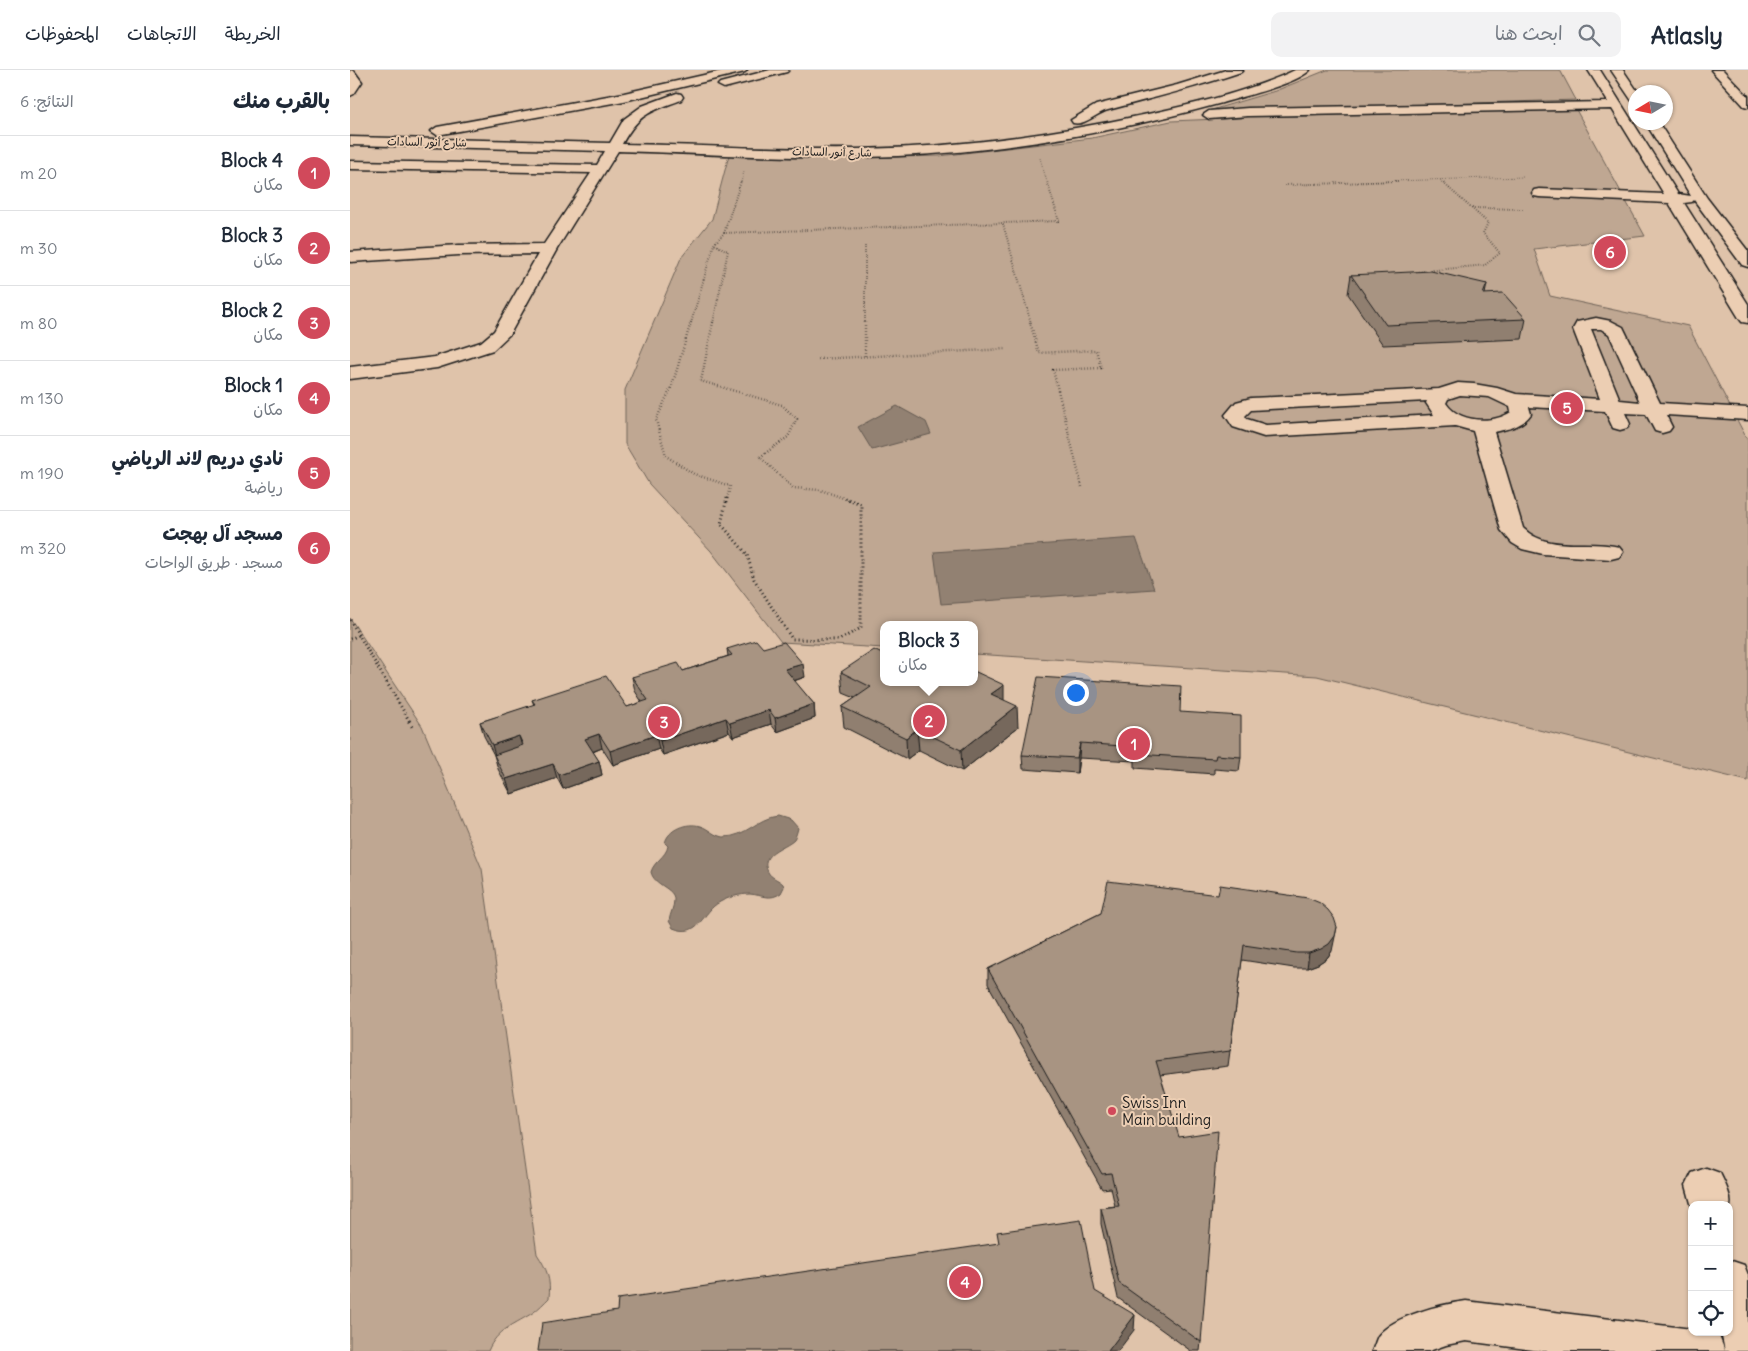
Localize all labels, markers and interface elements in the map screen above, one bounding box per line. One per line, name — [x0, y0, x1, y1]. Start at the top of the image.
search box — [1271, 12, 1621, 57]
text: Atlasly — [1651, 20, 1723, 50]
text: ابحث هنا — [1495, 21, 1563, 45]
icon: search — [1575, 21, 1603, 49]
text: المحفوظات — [25, 22, 99, 45]
text: الاتجاهات — [127, 22, 197, 45]
text: الخريطة — [225, 22, 281, 45]
north arrow — [1628, 85, 1673, 130]
text: بالقرب منك — [233, 87, 330, 114]
text: النتائج: 6 — [20, 91, 74, 111]
street label: شارع أنور السادات — [387, 134, 467, 152]
street label: شارع أنور السادات — [792, 144, 872, 162]
text: Block 4 — [221, 148, 283, 172]
text: 20 m — [20, 163, 57, 183]
text: 1 — [311, 163, 317, 183]
text: مكان — [253, 174, 283, 194]
text: Block 3 — [221, 223, 283, 247]
pin: 6 — [1594, 233, 1626, 271]
text: 30 m — [20, 238, 57, 258]
text: 2 — [310, 238, 318, 258]
text: مكان — [253, 249, 283, 269]
text: Block 2 — [221, 298, 283, 322]
text: 80 m — [20, 313, 58, 333]
text: 3 — [309, 313, 319, 333]
text: مكان — [253, 324, 283, 344]
text: Block 1 — [224, 373, 283, 397]
text: 130 m — [20, 388, 64, 408]
text: 4 — [309, 388, 319, 408]
pin: 5 — [1551, 389, 1583, 427]
text: مكان — [253, 399, 283, 419]
text: نادي دريم لاند الرياضي — [112, 446, 283, 470]
text: 190 m — [20, 463, 64, 483]
text: 5 — [309, 463, 319, 483]
text: رياضة — [245, 477, 283, 497]
text: مسجد آل بهجت — [162, 521, 283, 545]
text: 320 m — [20, 538, 66, 558]
text: 6 — [309, 538, 319, 558]
text: مسجد · طريق الواحات — [145, 552, 283, 572]
popup — [880, 621, 978, 686]
text: Block 3 — [898, 628, 960, 652]
text: مكان — [898, 654, 928, 674]
your location — [1063, 680, 1089, 706]
pin: 2 — [913, 702, 945, 740]
pin: 3 — [648, 703, 680, 741]
pin: 1 — [1118, 725, 1150, 763]
place label: Swiss Inn Main building — [1122, 1093, 1211, 1129]
marker: Swiss Inn Main building — [1106, 1105, 1118, 1117]
map controls — [1688, 1201, 1733, 1336]
button: + — [1688, 1201, 1733, 1246]
button: − — [1688, 1246, 1733, 1291]
pin: 4 — [949, 1263, 981, 1301]
button: locate — [1688, 1291, 1733, 1336]

